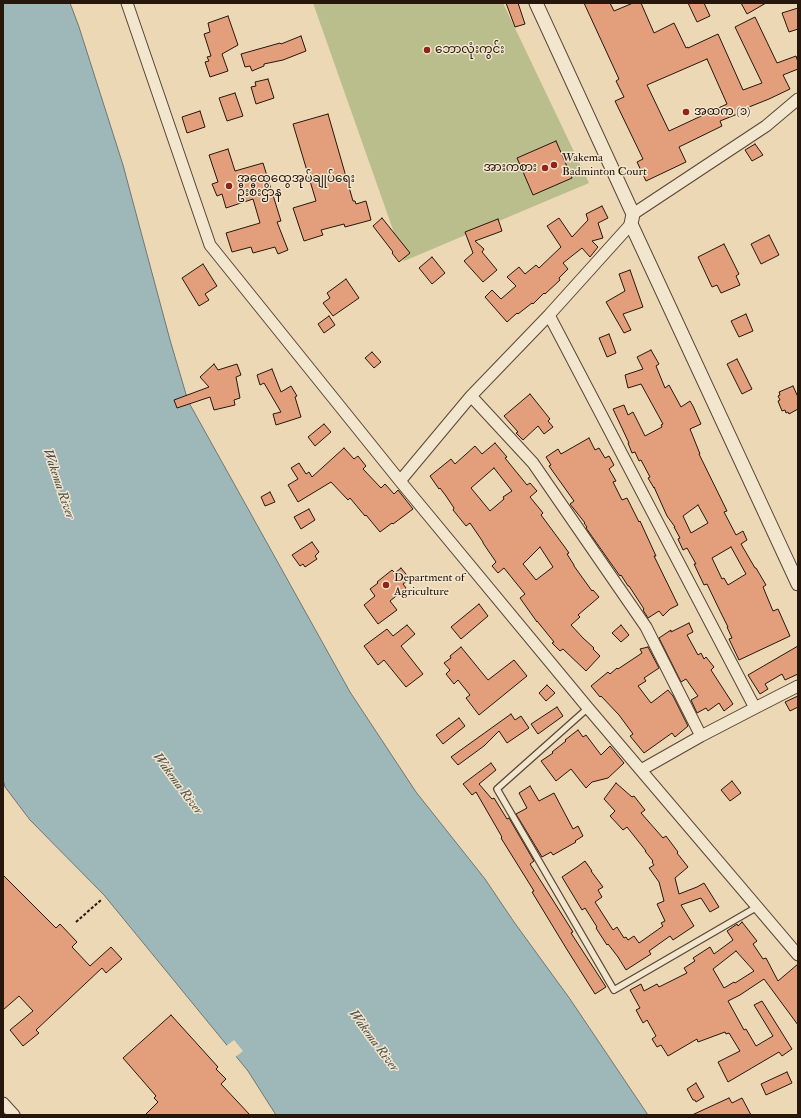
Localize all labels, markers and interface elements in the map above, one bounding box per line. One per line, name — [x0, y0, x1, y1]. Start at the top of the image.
place label: ဘောလုံးကွင်း — [435, 43, 504, 57]
marker: ဘောလုံးကွင်း — [422, 45, 432, 55]
place label: အထက (၁) — [694, 105, 750, 119]
marker: အထက (၁) — [681, 107, 691, 117]
place label: Wakema Badminton Court — [562, 151, 647, 179]
marker: Wakema Badminton Court — [549, 160, 559, 170]
place label: အားကစား — [483, 161, 537, 175]
marker: အားကစား — [540, 163, 550, 173]
place label: အထွေထွေအုပ်ချုပ်ရေး ဦးစီးဌာန — [237, 172, 355, 200]
marker: အထွေထွေအုပ်ချုပ်ရေး ဦးစီးဌာန — [224, 181, 234, 191]
water label: Wakema River — [39, 447, 77, 521]
place label: Department of Agriculture — [394, 571, 465, 599]
marker: Department of Agriculture — [381, 580, 391, 590]
water label: Wakema River — [149, 750, 205, 818]
water label: Wakema River — [345, 1007, 401, 1075]

